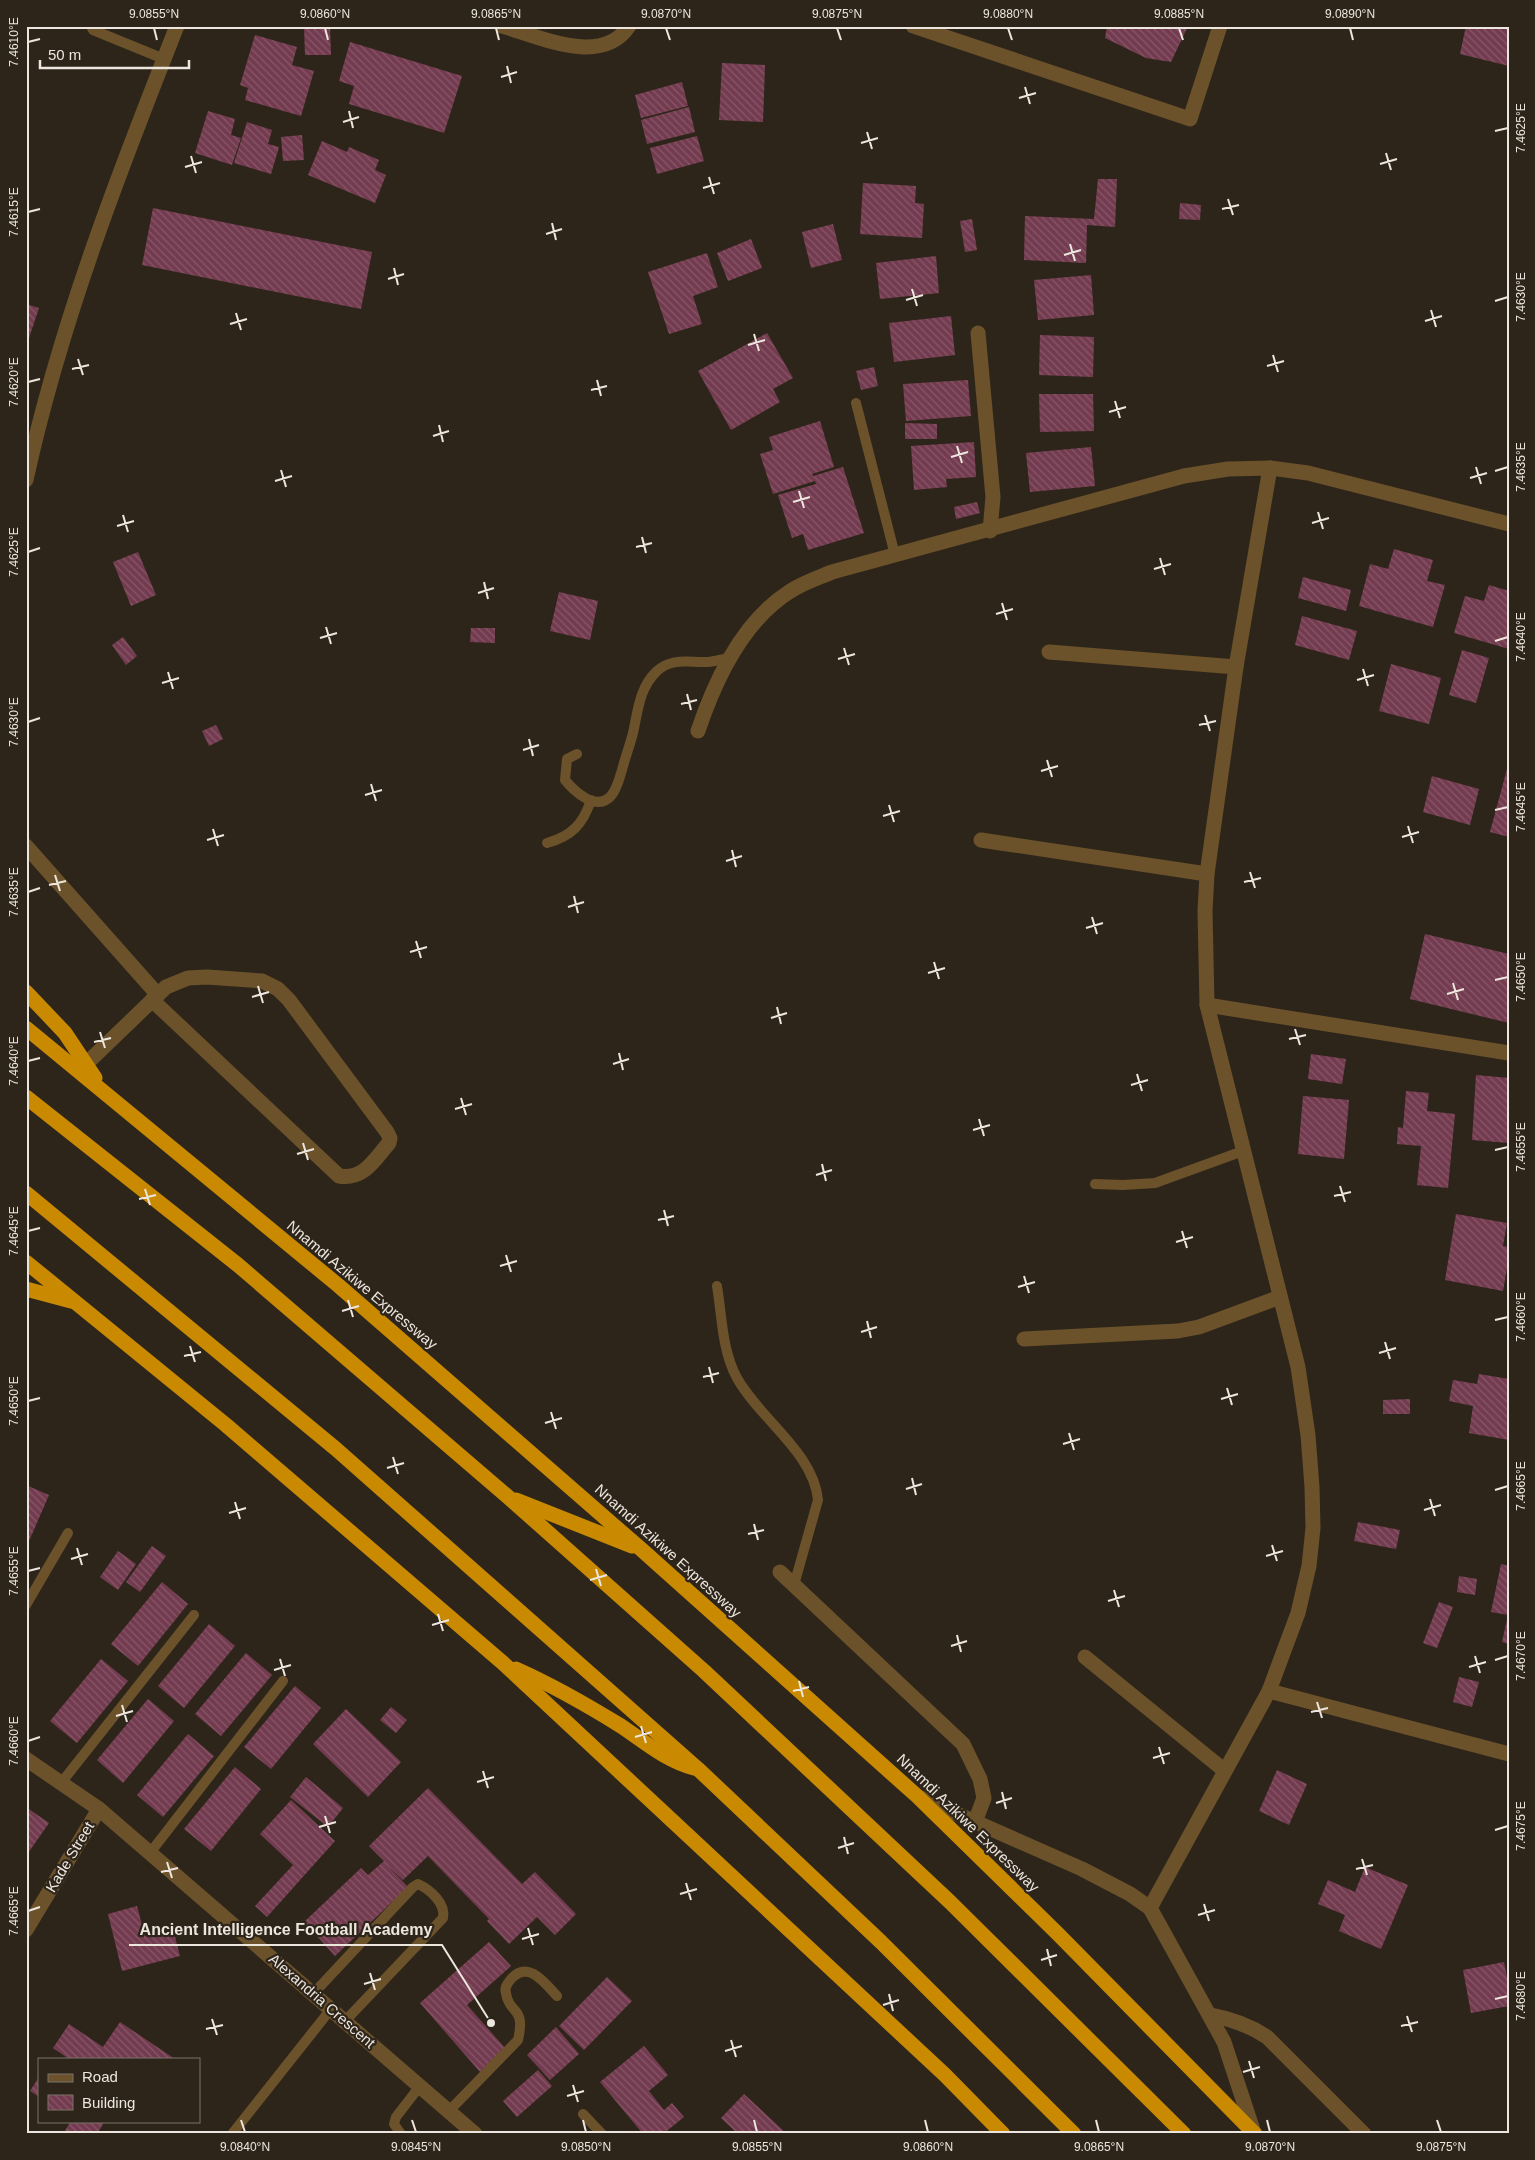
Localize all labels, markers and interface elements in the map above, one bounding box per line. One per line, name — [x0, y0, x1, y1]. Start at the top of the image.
text: 9.0855°N — [129, 7, 179, 21]
text: 9.0860°N — [300, 7, 350, 21]
text: 9.0865°N — [471, 7, 521, 21]
text: 9.0870°N — [641, 7, 691, 21]
text: 9.0875°N — [812, 7, 862, 21]
text: 9.0880°N — [983, 7, 1033, 21]
text: 9.0885°N — [1154, 7, 1204, 21]
text: 9.0890°N — [1325, 7, 1375, 21]
text: 7.4610°E — [7, 17, 21, 67]
scale bar — [40, 38, 189, 70]
text: 50 m — [48, 46, 81, 63]
text: 7.4625°E — [1514, 103, 1528, 153]
text: 7.4615°E — [7, 187, 21, 237]
text: 7.4630°E — [1514, 272, 1528, 322]
text: 7.4620°E — [7, 357, 21, 407]
text: 7.4635°E — [1514, 442, 1528, 492]
text: 7.4625°E — [7, 527, 21, 577]
text: 7.4640°E — [1514, 612, 1528, 662]
text: 7.4630°E — [7, 697, 21, 747]
text: 7.4645°E — [1514, 782, 1528, 832]
text: 7.4635°E — [7, 867, 21, 917]
text: 7.4650°E — [1514, 952, 1528, 1002]
text: 7.4640°E — [7, 1036, 21, 1086]
text: 7.4655°E — [1514, 1122, 1528, 1172]
text: 7.4645°E — [7, 1206, 21, 1256]
street label: Nnamdi Azikiwe Expressway — [284, 1217, 441, 1353]
text: 7.4660°E — [1514, 1292, 1528, 1342]
text: 7.4650°E — [7, 1376, 21, 1426]
text: 7.4665°E — [1514, 1461, 1528, 1511]
street label: Nnamdi Azikiwe Expressway — [592, 1480, 745, 1621]
text: 7.4655°E — [7, 1546, 21, 1596]
text: 7.4670°E — [1514, 1631, 1528, 1681]
text: 7.4660°E — [7, 1716, 21, 1766]
street label: Nnamdi Azikiwe Expressway — [894, 1750, 1043, 1895]
text: 7.4675°E — [1514, 1801, 1528, 1851]
street label: Kade Street — [42, 1818, 98, 1895]
text: 7.4665°E — [7, 1886, 21, 1936]
callout: Ancient Intelligence Football Academy — [129, 1914, 442, 1945]
text: Ancient Intelligence Football Academy — [140, 1921, 433, 1938]
street label: Alexandria Crescent — [266, 1950, 379, 2052]
text: 7.4680°E — [1514, 1971, 1528, 2021]
legend — [38, 2058, 200, 2122]
text: Road — [82, 2068, 118, 2085]
text: Building — [82, 2094, 135, 2111]
text: 9.0840°N — [220, 2140, 270, 2154]
text: 9.0845°N — [391, 2140, 441, 2154]
text: 9.0850°N — [561, 2140, 611, 2154]
text: 9.0855°N — [732, 2140, 782, 2154]
text: 9.0860°N — [903, 2140, 953, 2154]
text: 9.0865°N — [1074, 2140, 1124, 2154]
text: 9.0870°N — [1245, 2140, 1295, 2154]
text: 9.0875°N — [1416, 2140, 1466, 2154]

